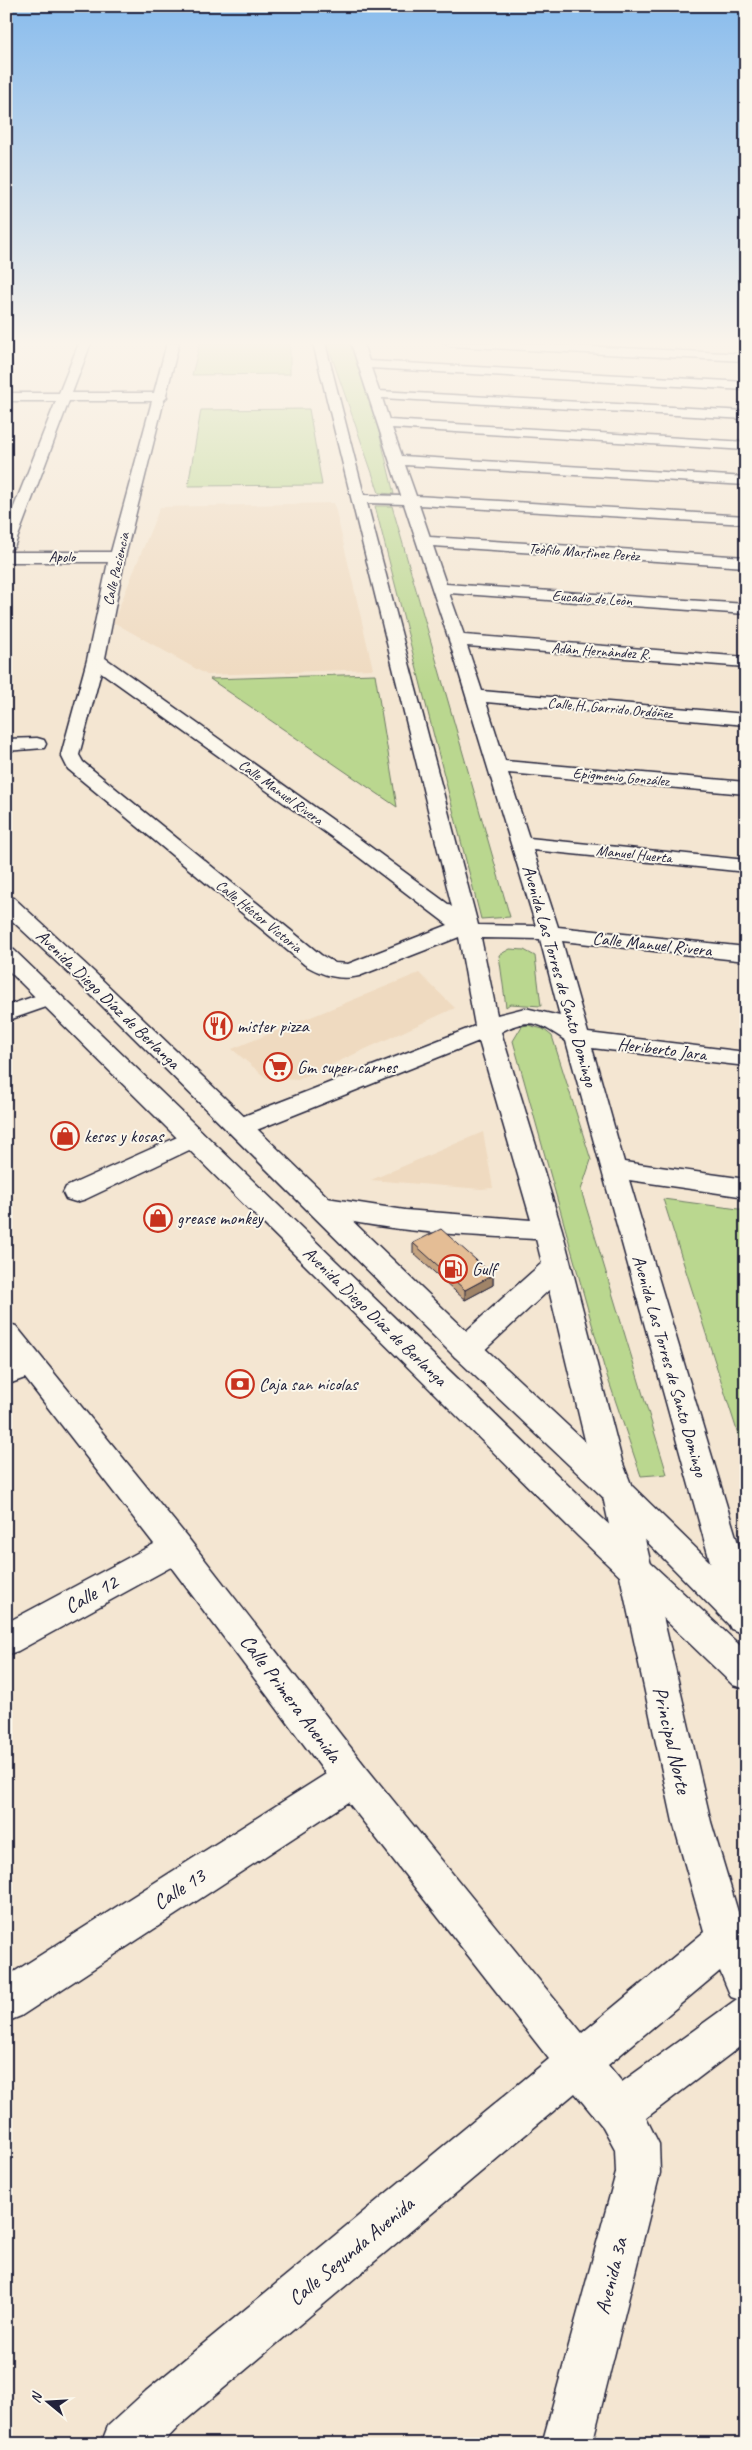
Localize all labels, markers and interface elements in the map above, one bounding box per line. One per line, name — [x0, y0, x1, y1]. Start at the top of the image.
street label: Calle Paciencia — [99, 529, 134, 607]
street label: Teòfilo Martìnez Perèz — [528, 539, 642, 566]
street label: Apolo — [49, 548, 77, 567]
street label: Eucadio de Leòn — [551, 586, 634, 611]
street label: Adàn Hernàndez R. — [551, 639, 651, 664]
street label: Calle H. Garrido Ordóñez — [547, 694, 675, 724]
street label: Calle Manuel Rivera — [235, 755, 327, 830]
street label: Epigmenio González — [572, 764, 671, 791]
street label: Manuel Huerta — [595, 841, 675, 868]
street label: Avenida Las Torres de Santo Domingo — [518, 863, 603, 1091]
street label: Calle Héctor Victoria — [212, 876, 306, 957]
street label: Avenida Diego Díaz de Berlanga — [32, 925, 186, 1075]
street label: Calle Manuel Rivera — [591, 927, 714, 961]
restaurant icon: mister pizza — [203, 1011, 233, 1041]
place label: mister pizza — [237, 1015, 310, 1037]
street label: Heriberto Jara — [616, 1033, 709, 1066]
supermarket icon: Gm super carnes — [263, 1052, 293, 1082]
place label: Gm super carnes — [297, 1056, 399, 1078]
shop icon: kesos y kosas — [50, 1121, 80, 1151]
place label: kesos y kosas — [84, 1125, 165, 1147]
shop icon: grease monkey — [143, 1203, 173, 1233]
place label: grease monkey — [177, 1207, 265, 1229]
street label: Avenida Diego Díaz de Berlanga — [299, 1242, 453, 1392]
street label: Avenida Las Torres de Santo Domingo — [628, 1253, 713, 1481]
fuel station icon: Gulf — [438, 1254, 468, 1284]
place label: Gulf — [472, 1258, 500, 1280]
bank icon: Caja san nicolas — [225, 1369, 255, 1399]
place label: Caja san nicolas — [259, 1373, 359, 1395]
street label: Calle 12 — [60, 1568, 124, 1619]
street label: Calle Primera Avenida — [234, 1629, 348, 1768]
street label: Principal Norte — [647, 1684, 697, 1797]
street label: Calle 13 — [148, 1862, 211, 1915]
street label: Calle Segunda Avenida — [283, 2190, 420, 2311]
street label: Avenida 3a — [589, 2233, 634, 2317]
north arrow — [22, 2378, 72, 2428]
text: N — [27, 2389, 46, 2405]

